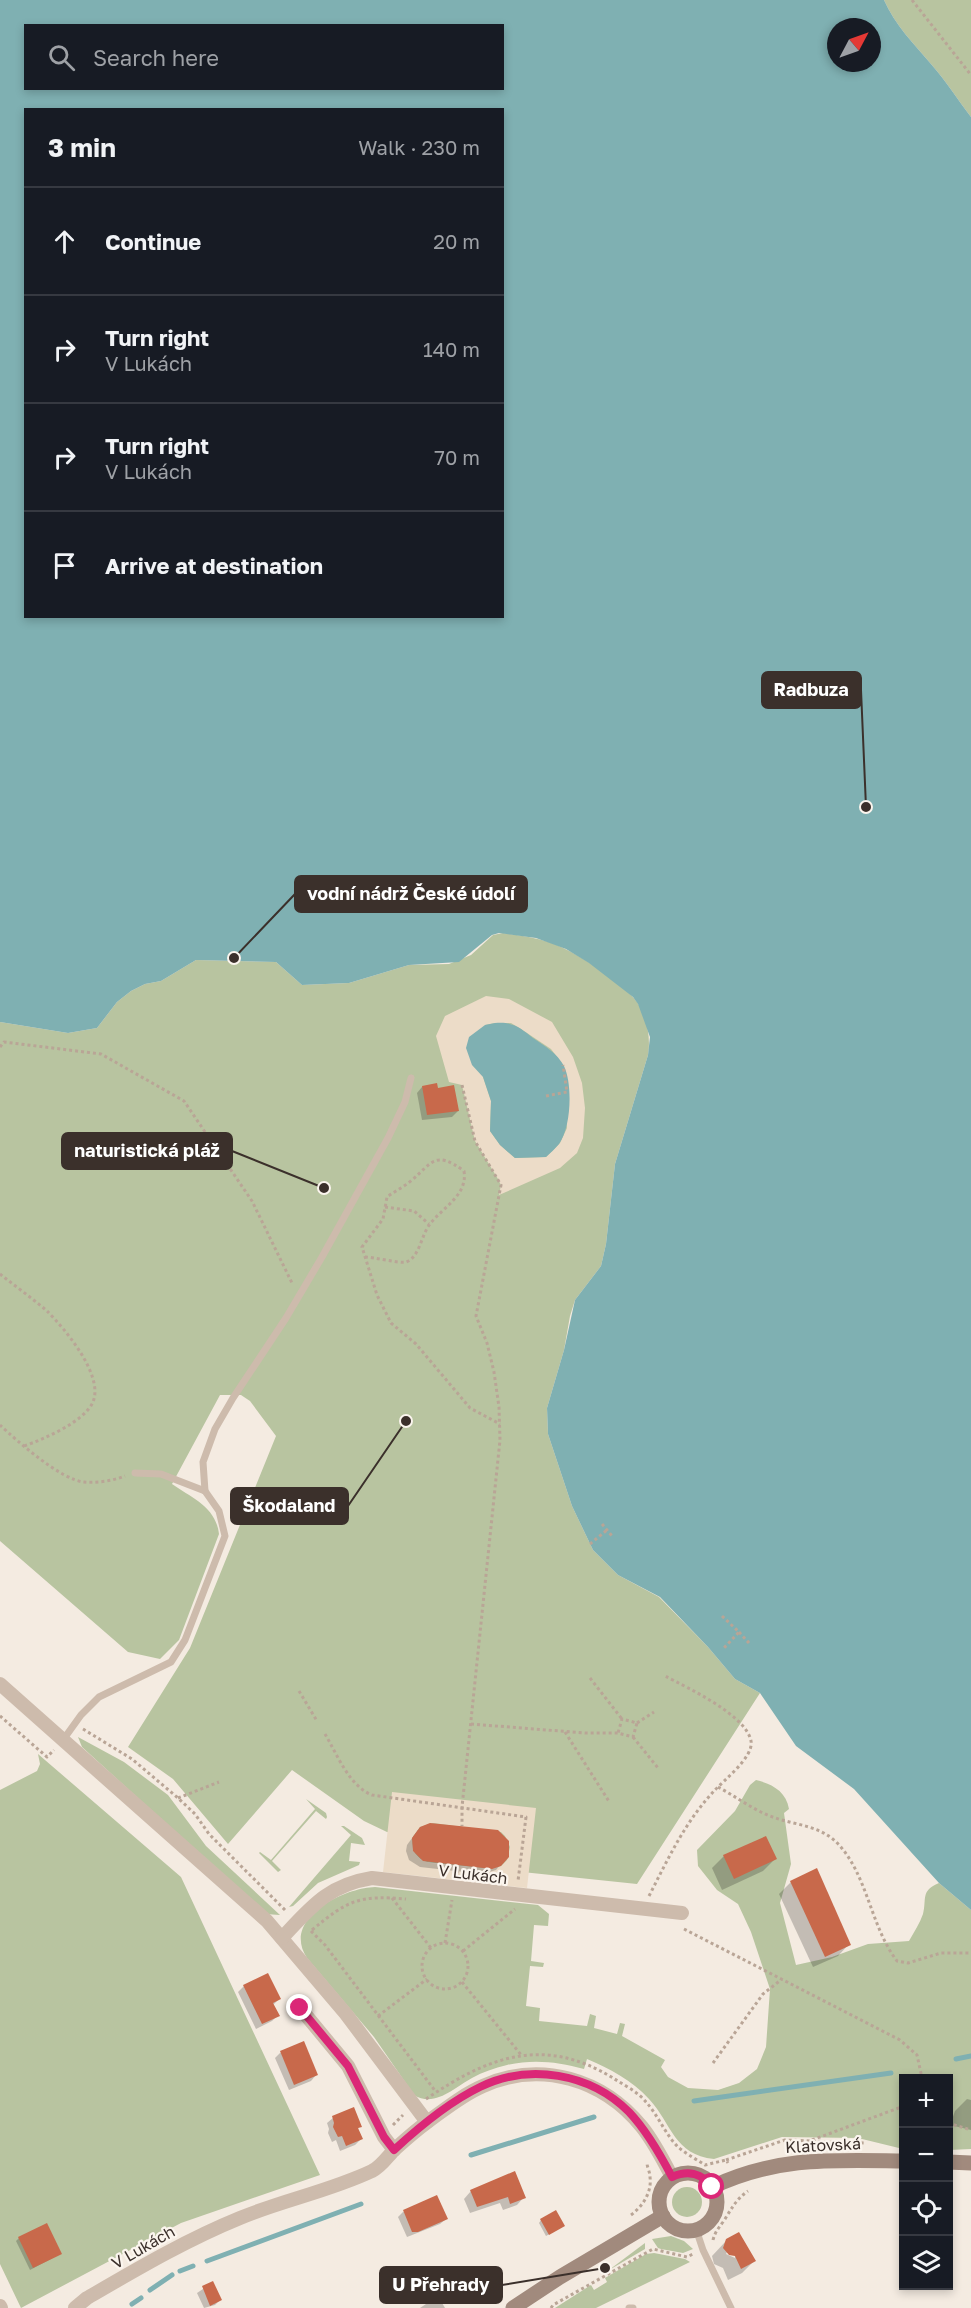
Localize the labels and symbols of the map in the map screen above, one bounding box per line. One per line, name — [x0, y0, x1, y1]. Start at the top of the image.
north arrow — [827, 18, 881, 72]
callout: Radbuza — [762, 672, 861, 708]
text: Radbuza — [773, 678, 849, 700]
callout: vodní nádrž České údolí — [295, 876, 527, 912]
text: vodní nádrž České údolí — [307, 882, 517, 904]
callout: naturistická pláž — [62, 1133, 232, 1169]
text: naturistická pláž — [74, 1139, 220, 1161]
callout: Škodaland — [231, 1488, 348, 1524]
text: Škodaland — [243, 1494, 335, 1516]
street label: V Lukách — [437, 1860, 509, 1888]
route end — [286, 1994, 312, 2020]
street label: Klatovská — [785, 2133, 861, 2157]
route start — [698, 2173, 724, 2199]
street label: V Lukách — [108, 2221, 178, 2273]
callout: U Přehrady — [380, 2267, 502, 2303]
text: U Přehrady — [392, 2273, 490, 2295]

